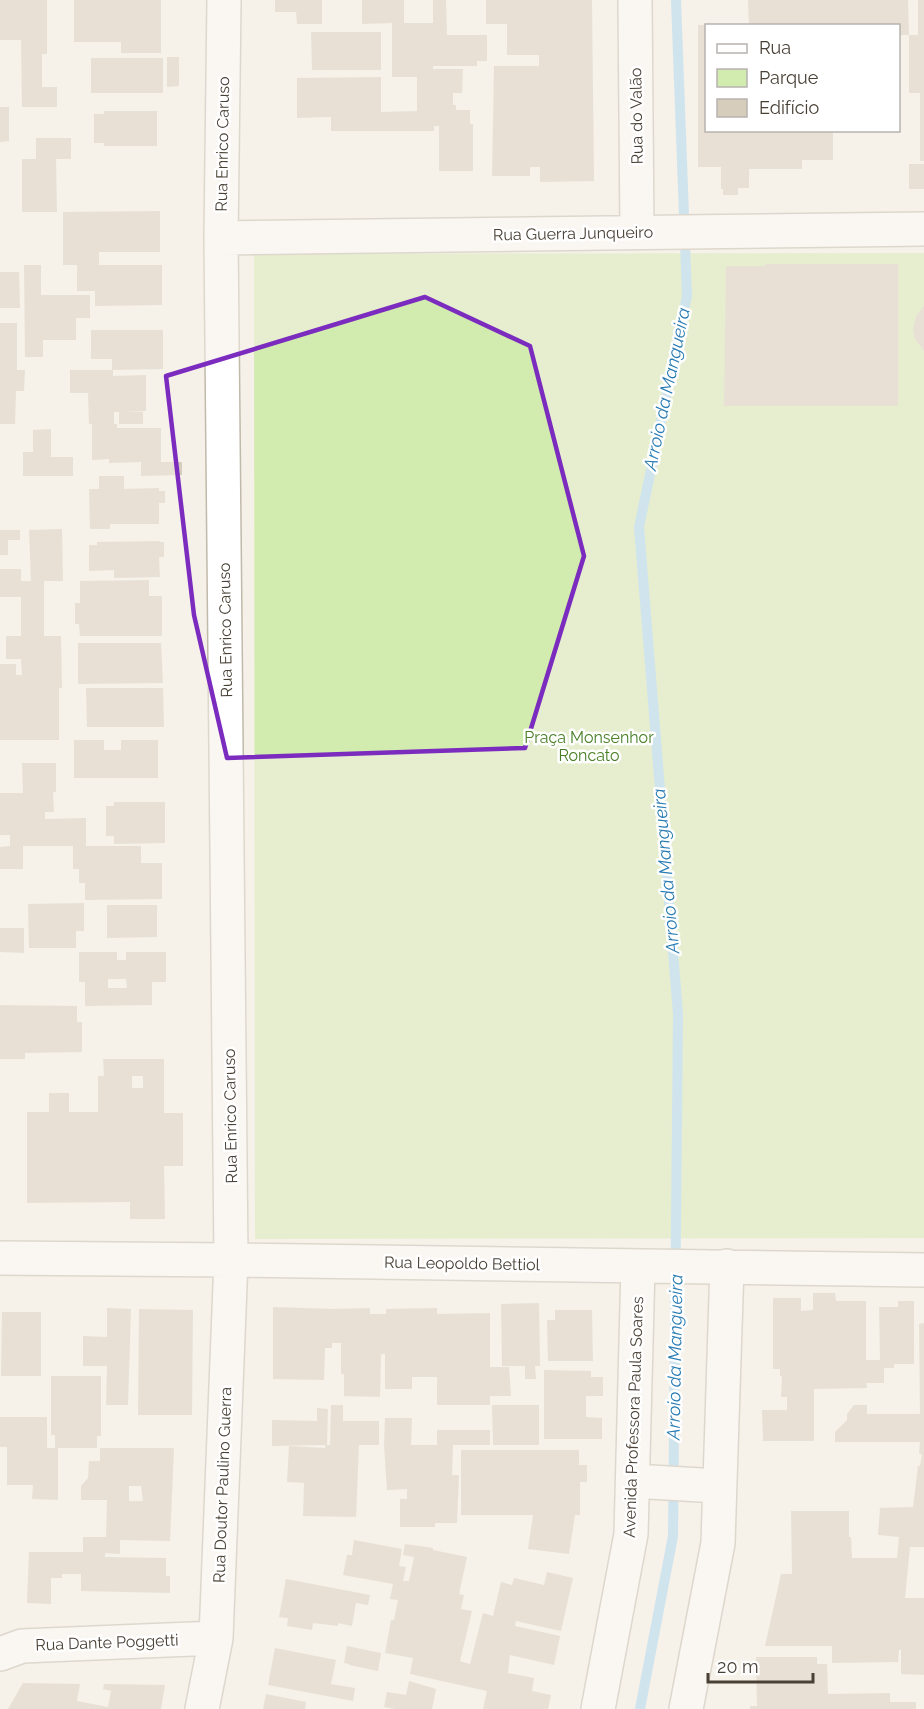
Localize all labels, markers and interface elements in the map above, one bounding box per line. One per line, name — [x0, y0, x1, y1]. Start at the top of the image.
legend — [705, 24, 900, 132]
text: Rua — [759, 37, 791, 58]
street label: Rua do Valão — [626, 67, 647, 165]
text: Parque — [759, 67, 819, 88]
street label: Rua Enrico Caruso — [212, 76, 233, 212]
text: Edifício — [759, 97, 819, 118]
street label: Rua Guerra Junqueiro — [493, 223, 653, 244]
water label: Arroio da Mangueira — [639, 305, 694, 473]
street label: Rua Enrico Caruso — [215, 562, 236, 698]
park label: Praça Monsenhor Roncato — [524, 728, 654, 765]
water label: Arroio da Mangueira — [648, 787, 683, 955]
street label: Rua Enrico Caruso — [220, 1048, 241, 1184]
street label: Rua Leopoldo Bettiol — [384, 1253, 541, 1274]
water label: Arroio da Mangueira — [663, 1274, 686, 1441]
street label: Avenida Professora Paula Soares — [620, 1296, 647, 1538]
street label: Rua Doutor Paulino Guerra — [210, 1387, 235, 1583]
street label: Rua Dante Poggetti — [35, 1631, 179, 1654]
scale bar — [708, 1646, 813, 1684]
text: 20 m — [717, 1656, 759, 1677]

